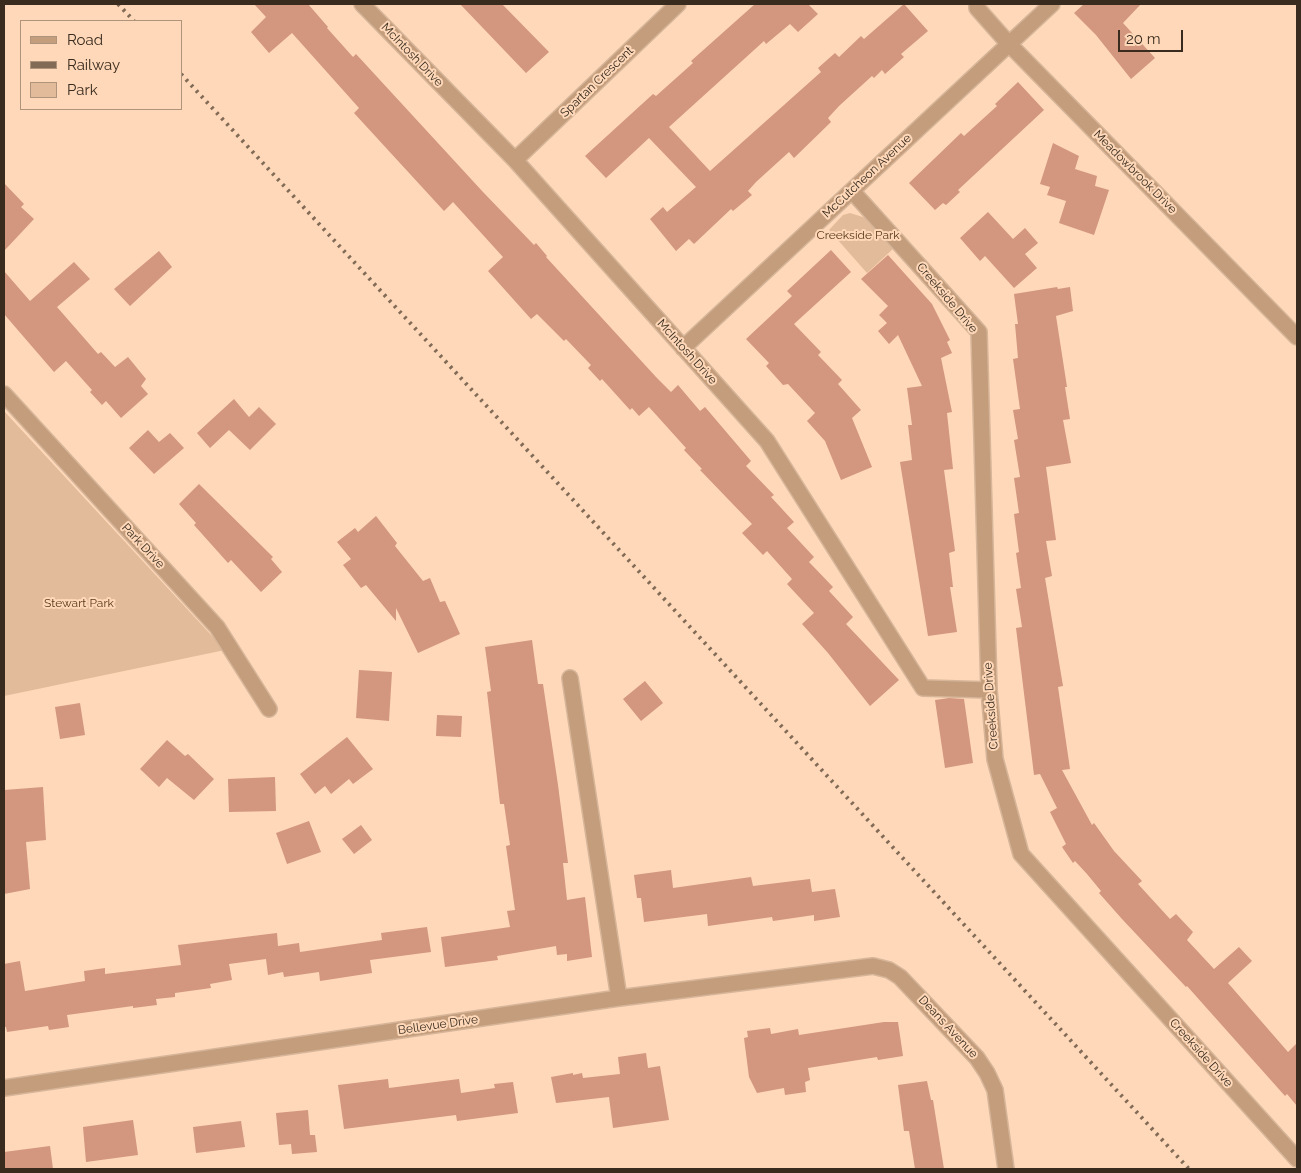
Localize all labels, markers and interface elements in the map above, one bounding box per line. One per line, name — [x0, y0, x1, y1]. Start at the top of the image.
legend — [20, 20, 182, 110]
street label: McIntosh Drive — [378, 20, 446, 90]
scale bar — [1121, 20, 1186, 52]
text: 20 m — [1126, 30, 1161, 48]
text: Road — [67, 31, 103, 49]
street label: Spartan Crescent — [558, 44, 636, 120]
text: Railway — [67, 56, 120, 74]
text: Park — [67, 81, 98, 99]
street label: Meadowbrook Drive — [1090, 127, 1180, 217]
street label: McCutcheon Avenue — [820, 131, 914, 221]
park label: Creekside Park — [816, 228, 900, 242]
street label: Creekside Drive — [913, 260, 981, 336]
street label: McIntosh Drive — [654, 317, 720, 387]
street label: Park Drive — [119, 521, 167, 571]
park label: Stewart Park — [44, 596, 114, 610]
street label: Creekside Drive — [981, 662, 1001, 750]
street label: Deans Avenue — [915, 993, 981, 1061]
street label: Bellevue Drive — [397, 1012, 479, 1038]
street label: Creekside Drive — [1166, 1016, 1236, 1090]

